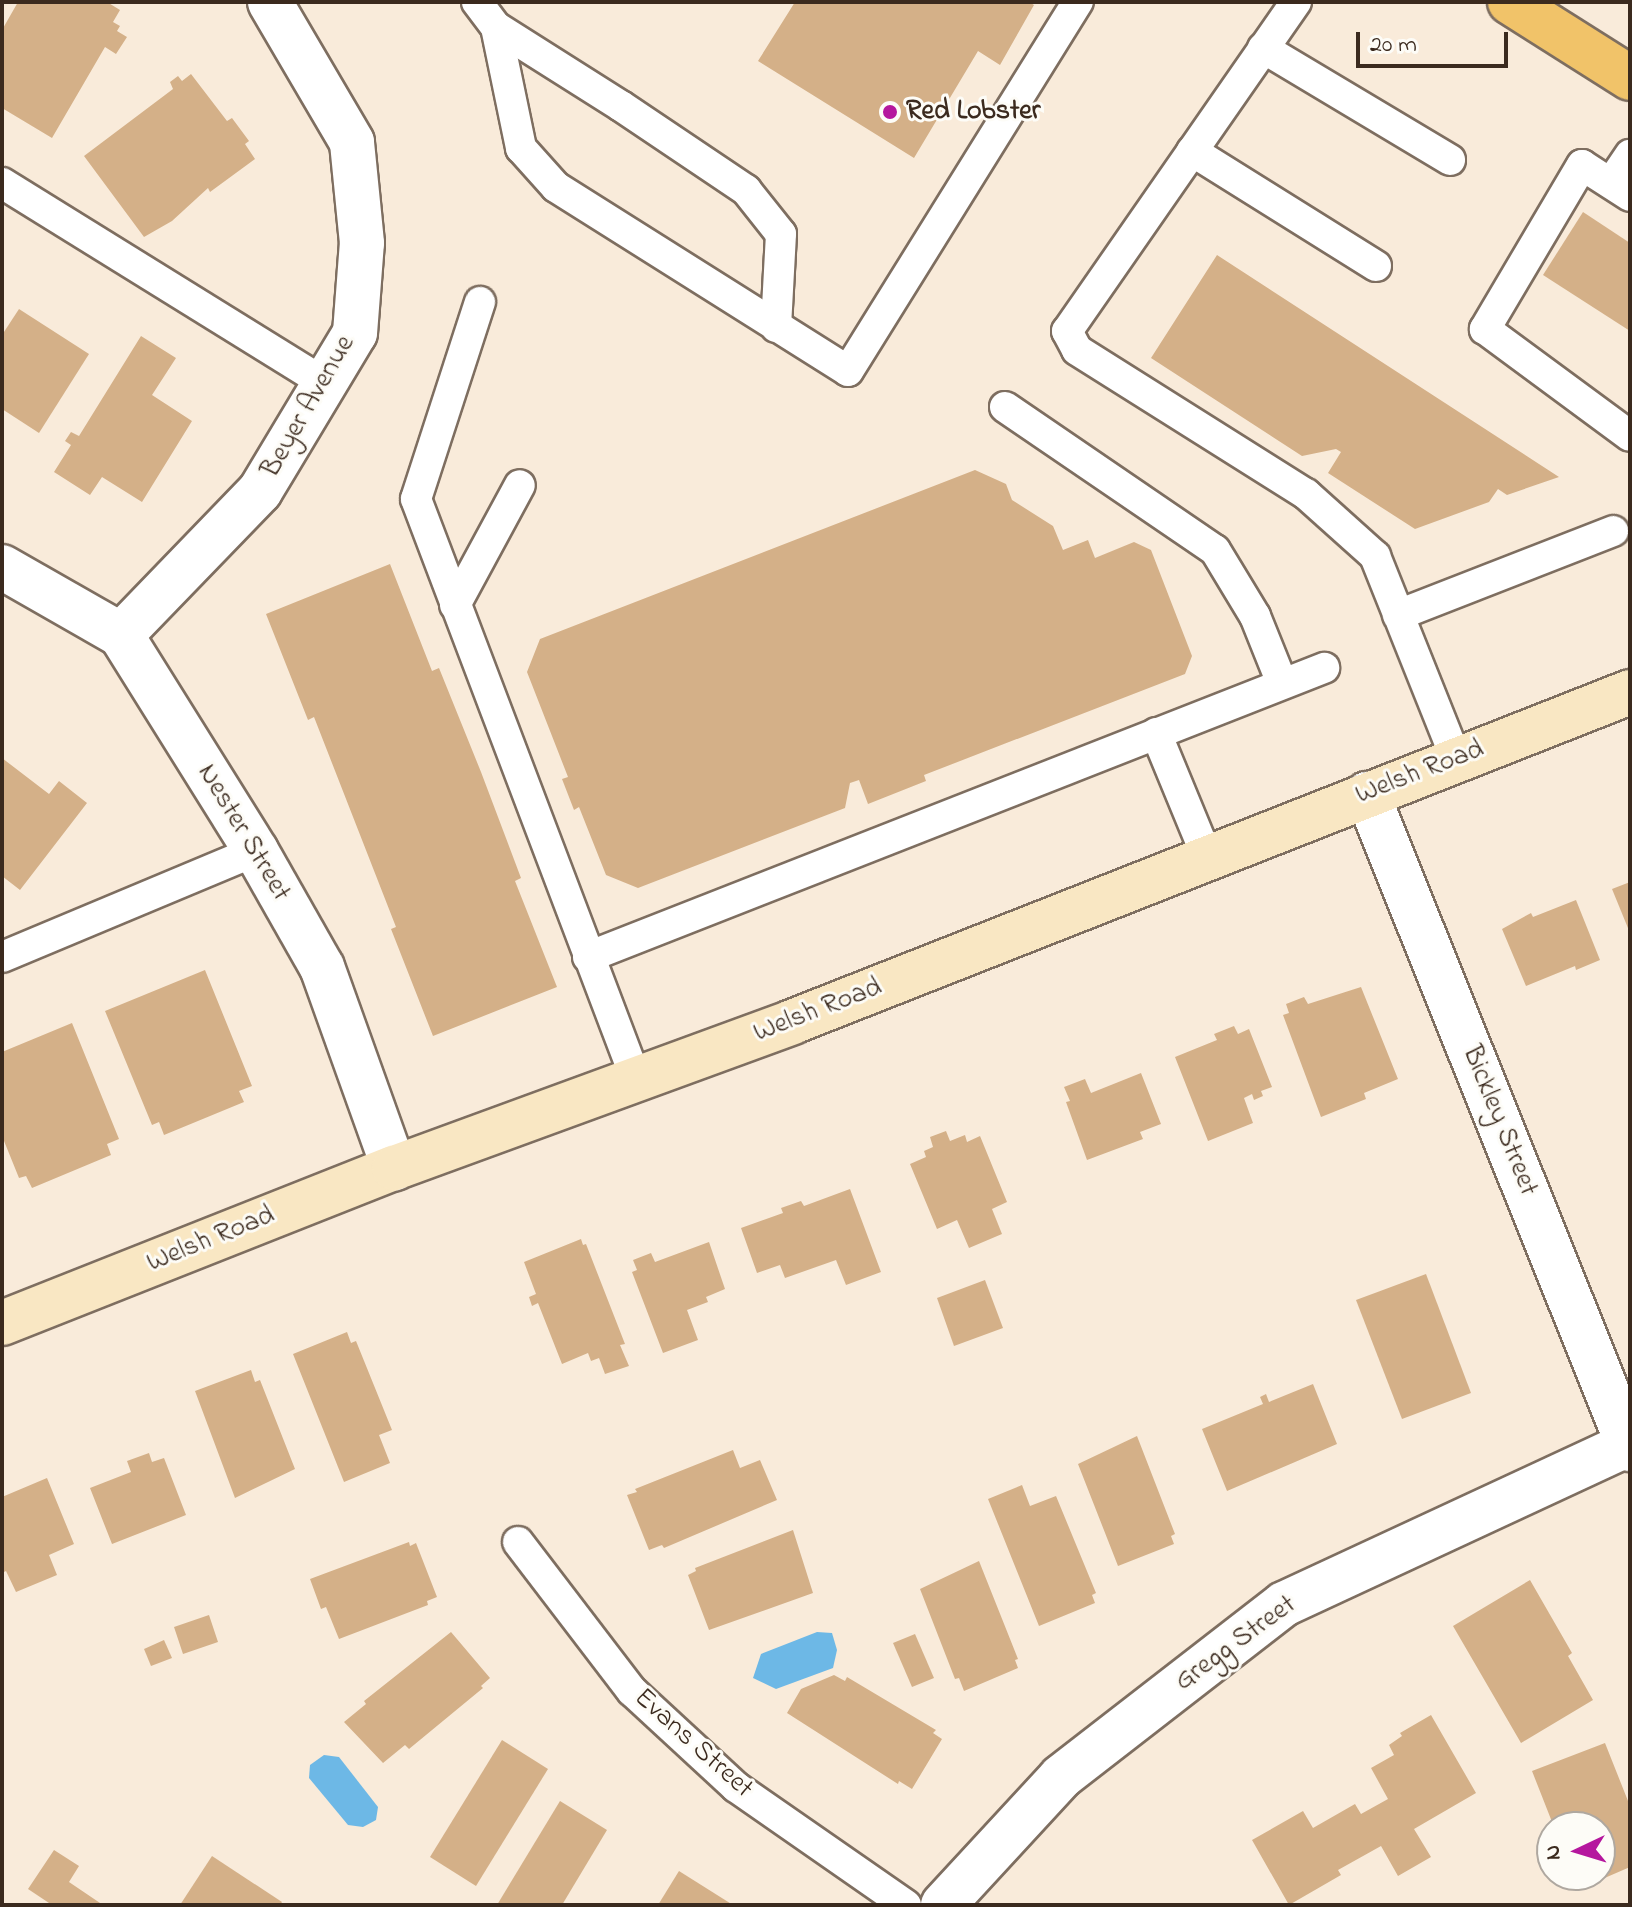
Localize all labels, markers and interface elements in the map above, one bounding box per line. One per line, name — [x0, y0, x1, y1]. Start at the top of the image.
scale bar — [1360, 16, 1512, 66]
text: 20 m — [1370, 28, 1417, 63]
place label: Red Lobster — [906, 95, 1041, 129]
marker: Red Lobster — [881, 103, 899, 121]
street label: Beyer Avenue — [255, 330, 363, 484]
street label: Welsh Road — [1351, 733, 1489, 813]
street label: Nester Street — [189, 758, 297, 908]
street label: Welsh Road — [749, 971, 887, 1051]
street label: Bickley Street — [1454, 1041, 1544, 1201]
street label: Welsh Road — [142, 1199, 280, 1281]
street label: Gregg Street — [1169, 1589, 1303, 1699]
street label: Evans Street — [627, 1682, 759, 1806]
north arrow — [1536, 1811, 1616, 1891]
text: N — [1538, 1844, 1571, 1861]

